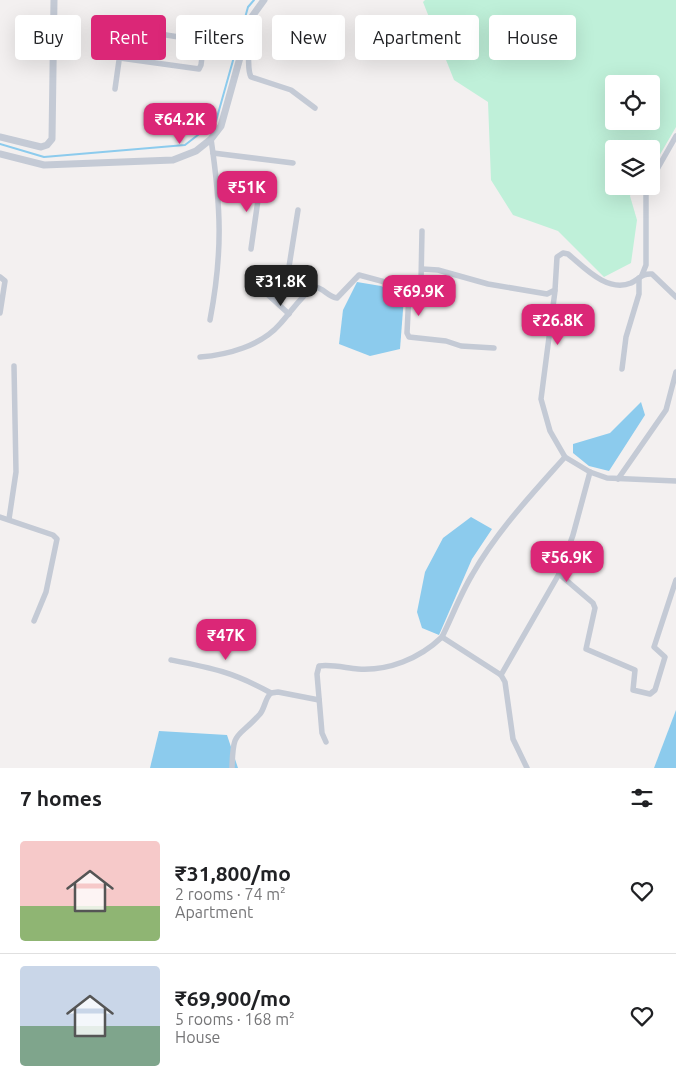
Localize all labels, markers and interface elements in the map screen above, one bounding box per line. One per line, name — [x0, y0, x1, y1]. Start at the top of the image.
chip: Buy — [15, 15, 81, 60]
chip: Rent — [91, 15, 166, 60]
chip: Filters — [176, 15, 262, 60]
chip: New — [272, 15, 345, 60]
chip: Apartment — [355, 15, 479, 60]
chip: House — [489, 15, 576, 60]
map controls — [605, 75, 660, 195]
button: locate — [605, 75, 660, 130]
pin: ₹64.2K — [139, 102, 221, 145]
text: ₹64.2K — [155, 110, 205, 128]
button: layers — [605, 140, 660, 195]
pin: ₹51K — [217, 170, 277, 213]
text: ₹51K — [228, 178, 266, 196]
pin: ₹31.8K — [240, 264, 322, 307]
text: ₹31.8K — [256, 272, 306, 290]
pin: ₹69.9K — [378, 274, 460, 317]
text: ₹69.9K — [394, 282, 444, 300]
pin: ₹26.8K — [517, 304, 599, 346]
text: ₹26.8K — [533, 311, 583, 329]
pin: ₹56.9K — [526, 540, 608, 583]
text: ₹56.9K — [542, 548, 592, 566]
pin: ₹47K — [196, 618, 256, 661]
text: ₹47K — [207, 626, 245, 644]
icon: filters — [628, 784, 656, 812]
text: 7 homes — [20, 786, 102, 810]
icon: home — [60, 861, 120, 921]
text: ₹31,800/mo — [175, 861, 291, 885]
icon: heart — [628, 877, 656, 905]
text: 2 rooms · 74 m² — [175, 885, 286, 903]
text: Apartment — [175, 903, 253, 921]
icon: home — [60, 986, 120, 1046]
text: ₹69,900/mo — [175, 986, 291, 1010]
icon: heart — [628, 1002, 656, 1030]
text: 5 rooms · 168 m² — [175, 1010, 295, 1028]
text: House — [175, 1028, 220, 1046]

